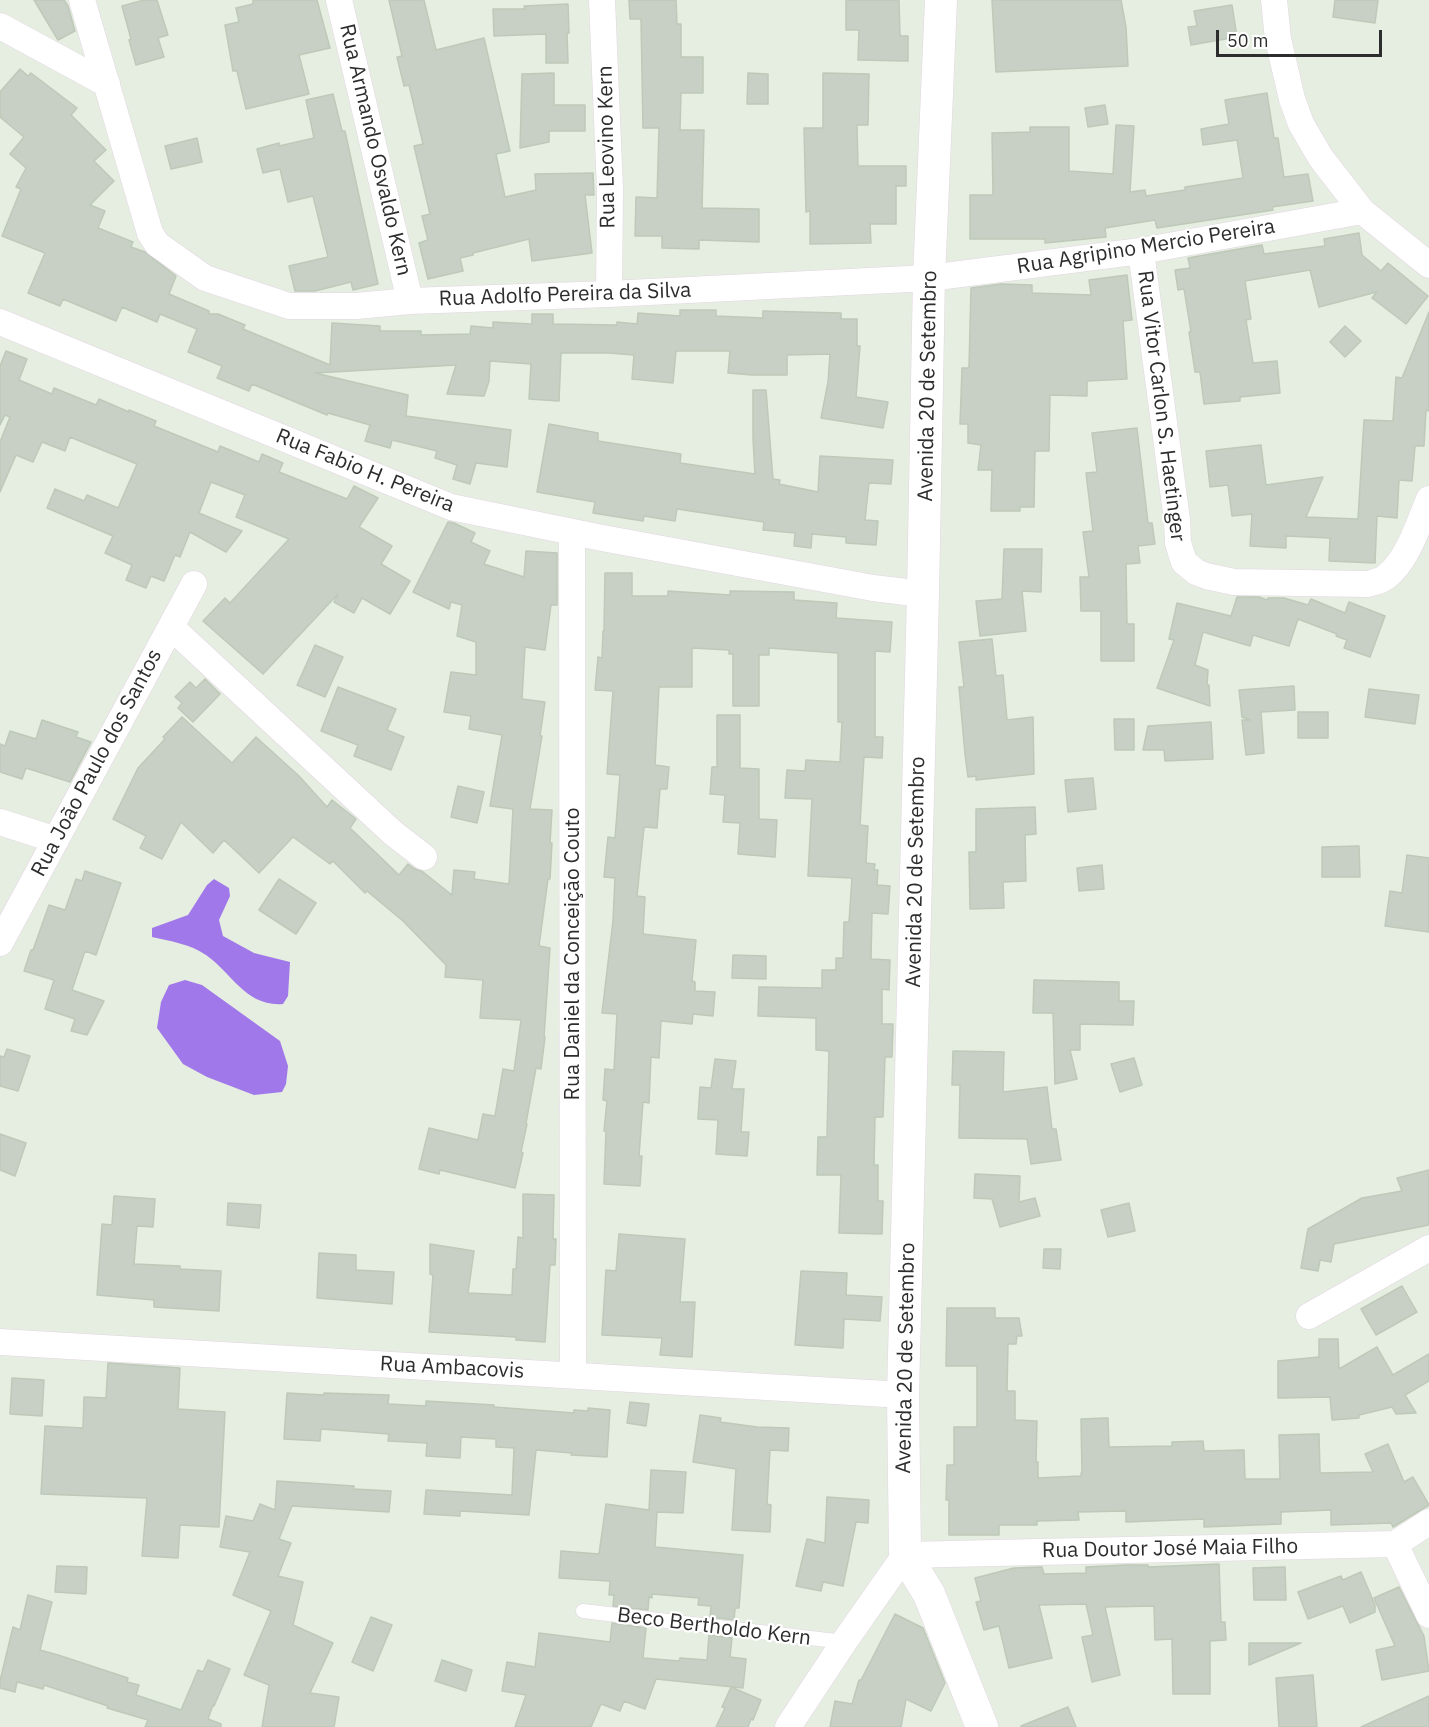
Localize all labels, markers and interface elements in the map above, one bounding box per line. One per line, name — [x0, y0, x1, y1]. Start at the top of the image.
scale bar — [1219, 18, 1386, 56]
street label: Rua Armando Osvaldo Kern — [334, 22, 416, 278]
text: 50 m — [1227, 29, 1269, 52]
street label: Rua Leovino Kern — [593, 65, 621, 229]
street label: Rua Agripino Mercio Pereira — [1015, 214, 1277, 280]
street label: Rua Vitor Carlon S. Haetinger — [1132, 269, 1190, 543]
street label: Avenida 20 de Setembro — [913, 270, 943, 502]
street label: Rua Adolfo Pereira da Silva — [438, 278, 692, 312]
street label: Rua Fabio H. Pereira — [272, 424, 458, 518]
street label: Rua João Paulo dos Santos — [26, 645, 168, 881]
street label: Avenida 20 de Setembro — [901, 756, 931, 988]
street label: Rua Daniel da Conceição Couto — [560, 808, 586, 1100]
street label: Avenida 20 de Setembro — [891, 1242, 921, 1474]
street label: Rua Ambacovis — [379, 1352, 525, 1384]
street label: Rua Doutor José Maia Filho — [1042, 1534, 1298, 1564]
street label: Beco Bertholdo Kern — [616, 1603, 812, 1651]

